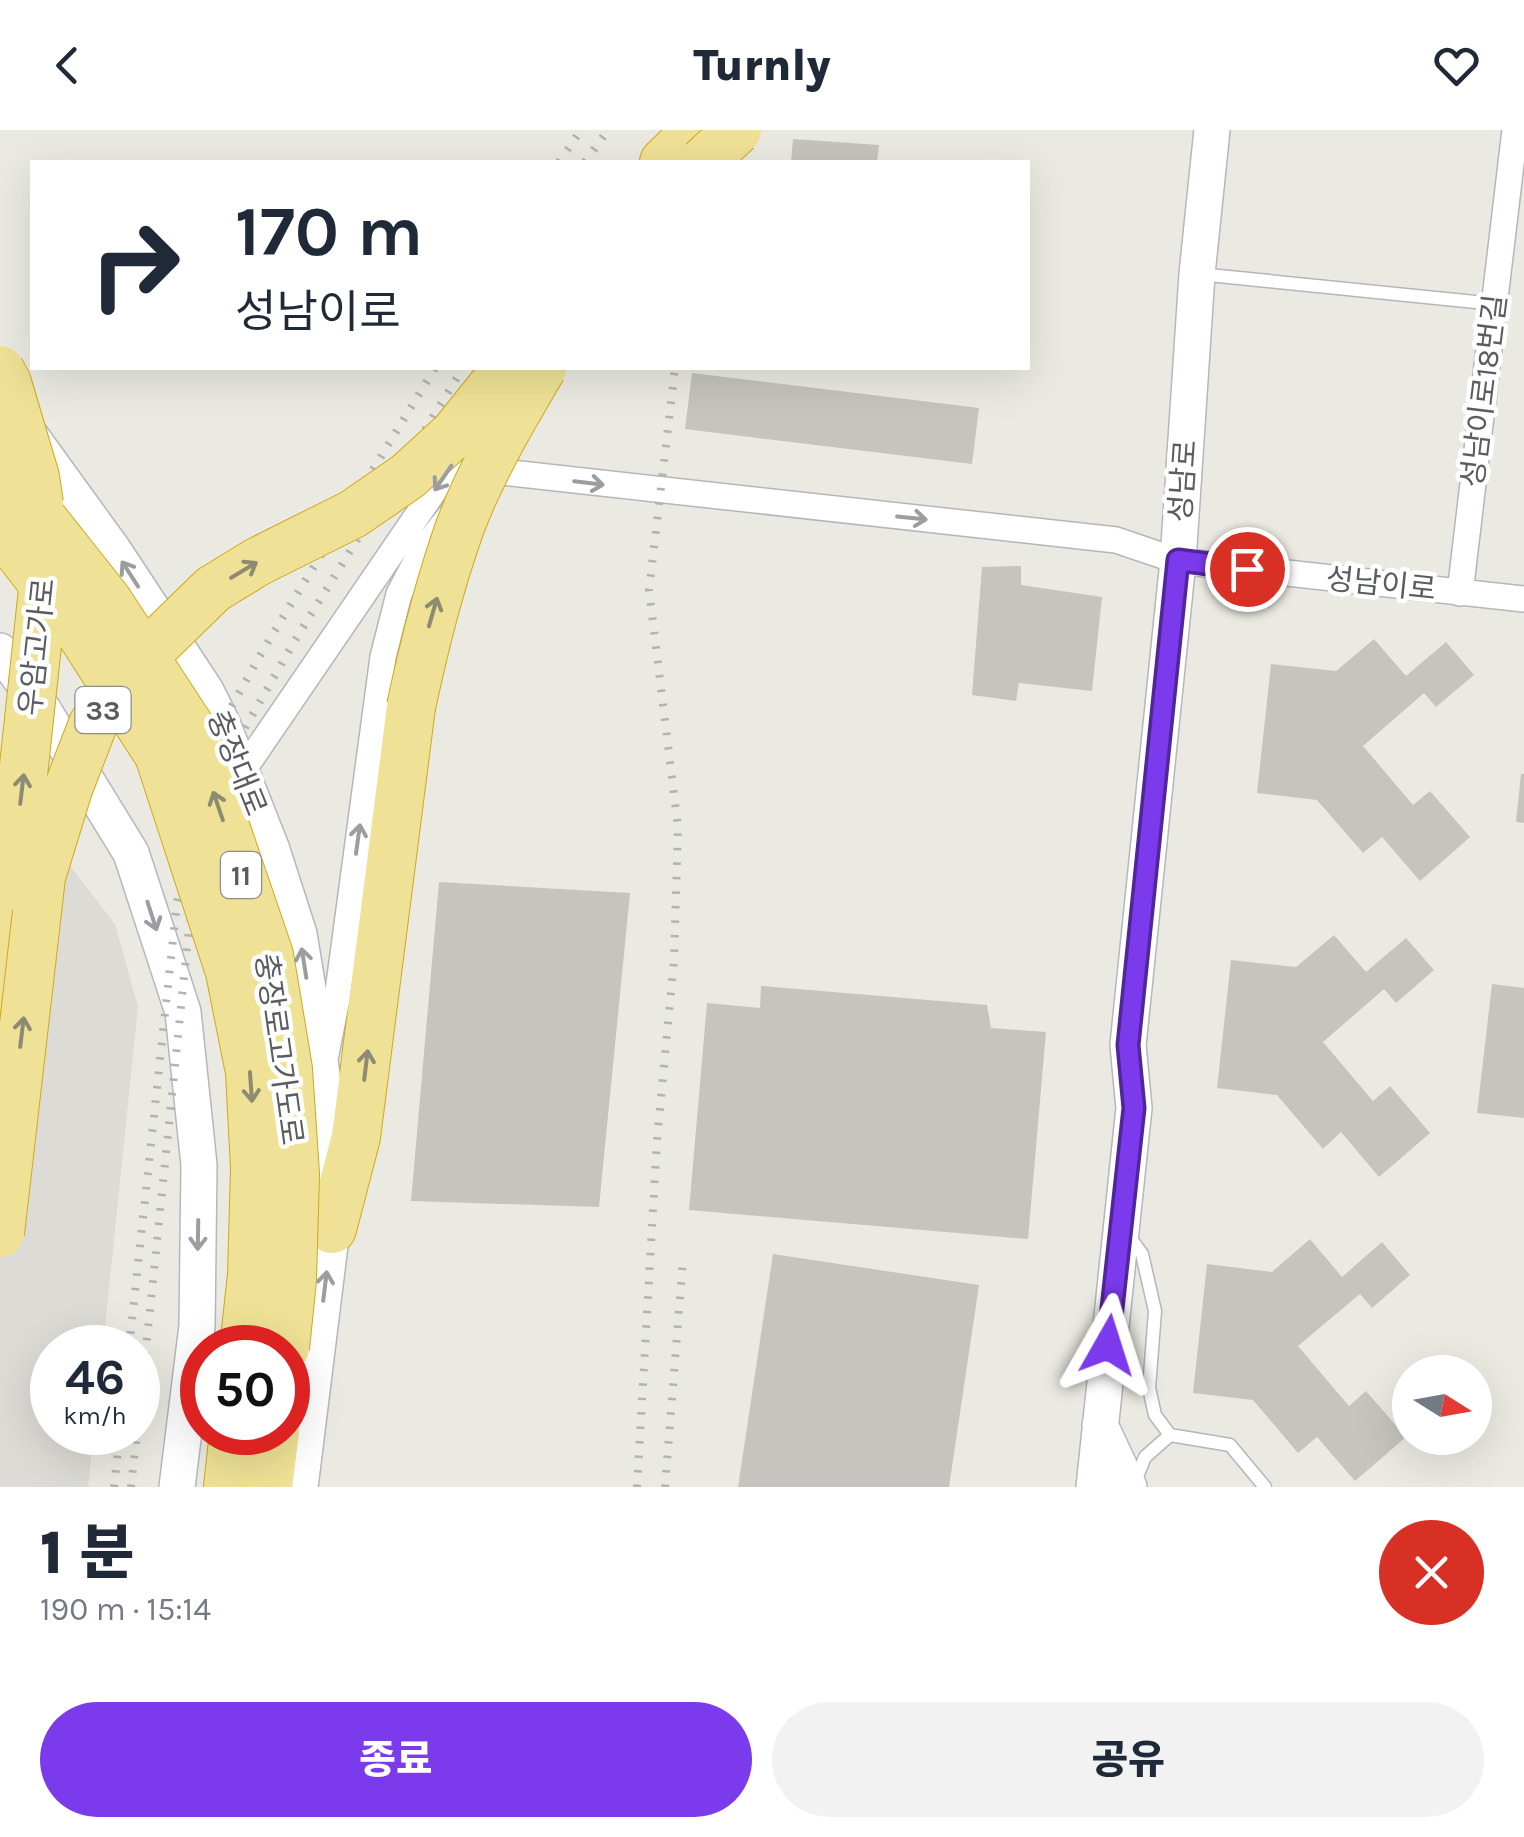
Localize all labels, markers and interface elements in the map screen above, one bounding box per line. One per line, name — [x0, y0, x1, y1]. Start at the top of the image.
icon: back — [40, 38, 95, 93]
icon: heart — [1429, 38, 1484, 93]
text: Turnly — [693, 39, 831, 91]
text: 170 m — [235, 191, 423, 273]
icon: right — [70, 200, 200, 330]
text: 성남이로 — [235, 286, 401, 338]
street label: 성남이로18번길 — [1454, 293, 1514, 489]
street label: 성남로 — [1162, 438, 1204, 524]
one-way arrow — [433, 463, 454, 491]
one-way arrow — [573, 474, 605, 493]
one-way arrow — [896, 509, 928, 528]
pin — [1205, 527, 1290, 612]
icon: arrive — [1220, 542, 1275, 597]
one-way arrow — [119, 560, 140, 589]
one-way arrow — [229, 560, 258, 580]
street label: 성남이로 — [1324, 560, 1438, 608]
street label: 우암고가로 — [12, 576, 62, 718]
one-way arrow — [425, 597, 443, 629]
road number: 33 — [76, 687, 130, 733]
street label: 충장대로 — [200, 705, 274, 821]
one-way arrow — [13, 773, 32, 805]
one-way arrow — [207, 790, 225, 822]
one-way arrow — [350, 824, 368, 856]
road number: 11 — [221, 852, 261, 898]
one-way arrow — [144, 900, 162, 932]
one-way arrow — [294, 948, 313, 980]
street label: 충장로고가도로 — [248, 951, 310, 1147]
one-way arrow — [13, 1016, 32, 1048]
one-way arrow — [357, 1049, 375, 1082]
one-way arrow — [241, 1071, 260, 1103]
one-way arrow — [189, 1219, 208, 1251]
one-way arrow — [316, 1270, 335, 1303]
position arrow — [1056, 1293, 1160, 1397]
speed limit sign: 50 — [180, 1325, 310, 1455]
text: 46 — [65, 1348, 125, 1407]
north arrow — [1392, 1355, 1492, 1455]
map controls — [1392, 1355, 1492, 1455]
text: km/h — [63, 1401, 127, 1430]
text: 1 분 — [40, 1518, 134, 1588]
button: close — [1379, 1520, 1484, 1625]
text: 190 m · 15:14 — [40, 1591, 211, 1628]
button: 종료 — [40, 1702, 752, 1817]
button: 공유 — [772, 1702, 1484, 1817]

